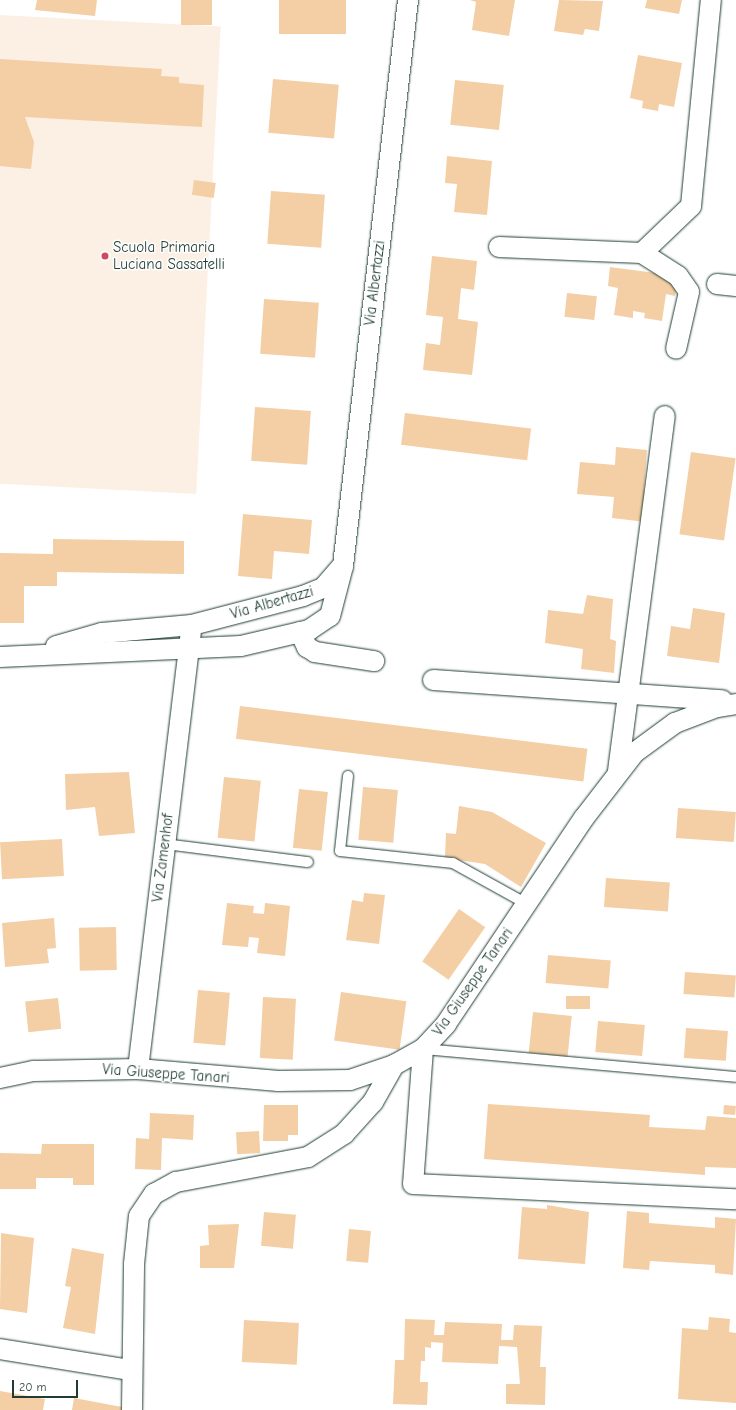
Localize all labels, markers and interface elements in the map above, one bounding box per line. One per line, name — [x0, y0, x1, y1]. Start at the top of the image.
place label: Scuola Primaria Luciana Sassatelli — [113, 238, 225, 273]
street label: Via Albertazzi — [361, 239, 389, 327]
marker: Scuola Primaria Luciana Sassatelli — [100, 251, 110, 261]
street label: Via Albertazzi — [228, 583, 316, 623]
street label: Via Zamenhof — [149, 813, 177, 903]
street label: Via Giuseppe Tanari — [429, 925, 517, 1039]
street label: Via Giuseppe Tanari — [102, 1061, 230, 1087]
scale bar — [14, 1372, 80, 1398]
text: 20 m — [19, 1380, 47, 1394]

